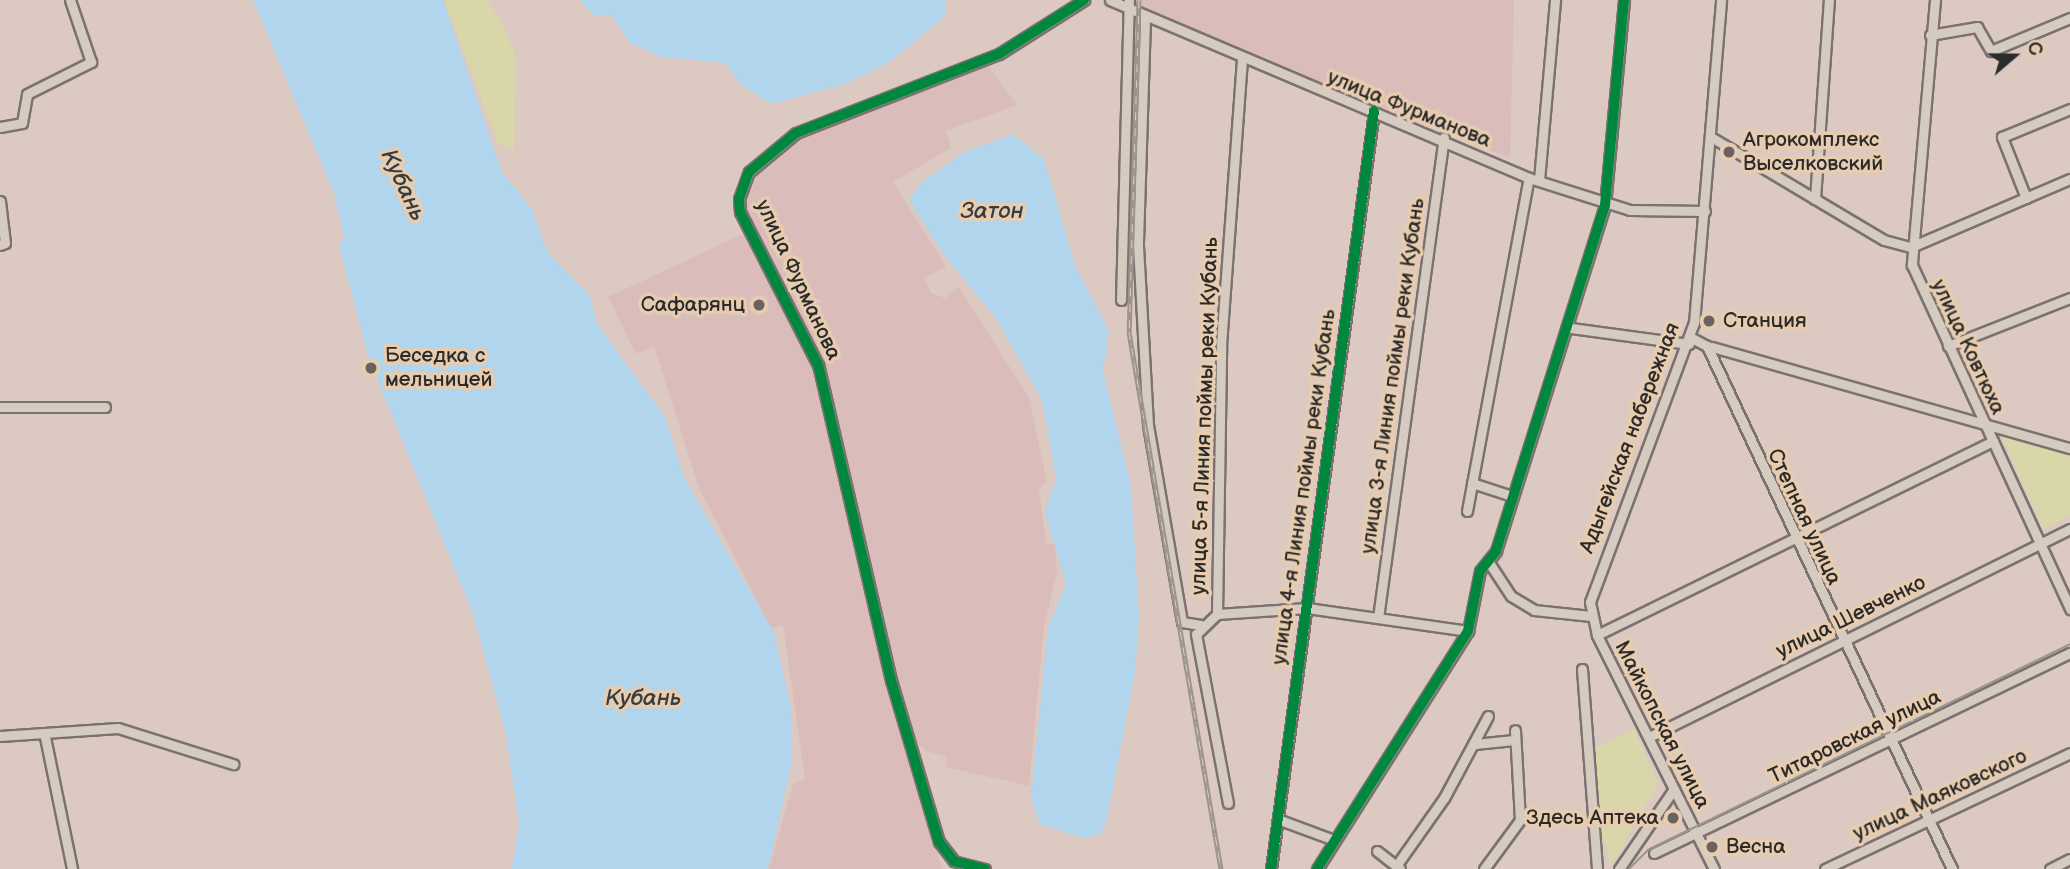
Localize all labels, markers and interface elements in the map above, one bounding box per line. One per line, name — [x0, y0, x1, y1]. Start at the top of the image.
north arrow — [1979, 21, 2049, 91]
text: С — [2021, 39, 2047, 59]
street label: улица Фурманова — [1324, 65, 1494, 153]
place label: Агрокомплекс Выселковский — [1743, 127, 1883, 177]
marker: Агрокомплекс Выселковский — [1721, 144, 1737, 160]
water label: Кубань — [374, 145, 432, 225]
street label: улица Фурманова — [750, 196, 846, 364]
water label: Затон — [961, 197, 1023, 225]
street label: улица 3-я Линия поймы реки Кубань — [1356, 197, 1430, 555]
street label: улица 5-я Линия поймы реки Кубань — [1186, 237, 1224, 595]
street label: улица Ковтюха — [1926, 275, 2010, 419]
place label: Сафарянц — [641, 292, 745, 318]
marker: Сафарянц — [751, 297, 767, 313]
street label: улица 4-я Линия поймы реки Кубань — [1267, 308, 1341, 666]
place label: Станция — [1723, 308, 1807, 334]
marker: Станция — [1701, 313, 1717, 329]
street label: Адыгейская набережная — [1574, 319, 1686, 557]
place label: Беседка с мельницей — [385, 343, 493, 393]
marker: Беседка с мельницей — [363, 360, 379, 376]
street label: Степная улица — [1761, 445, 1847, 589]
street label: улица Шевченко — [1772, 570, 1930, 664]
street label: Майкопская улица — [1609, 637, 1715, 813]
water label: Кубань — [605, 684, 681, 712]
street label: Титаровская улица — [1765, 684, 1945, 790]
street label: улица Маяковского — [1849, 744, 2031, 846]
place label: Здесь Аптека — [1526, 805, 1659, 831]
marker: Здесь Аптека — [1665, 810, 1681, 826]
place label: Весна — [1726, 834, 1786, 860]
marker: Весна — [1704, 839, 1720, 855]

